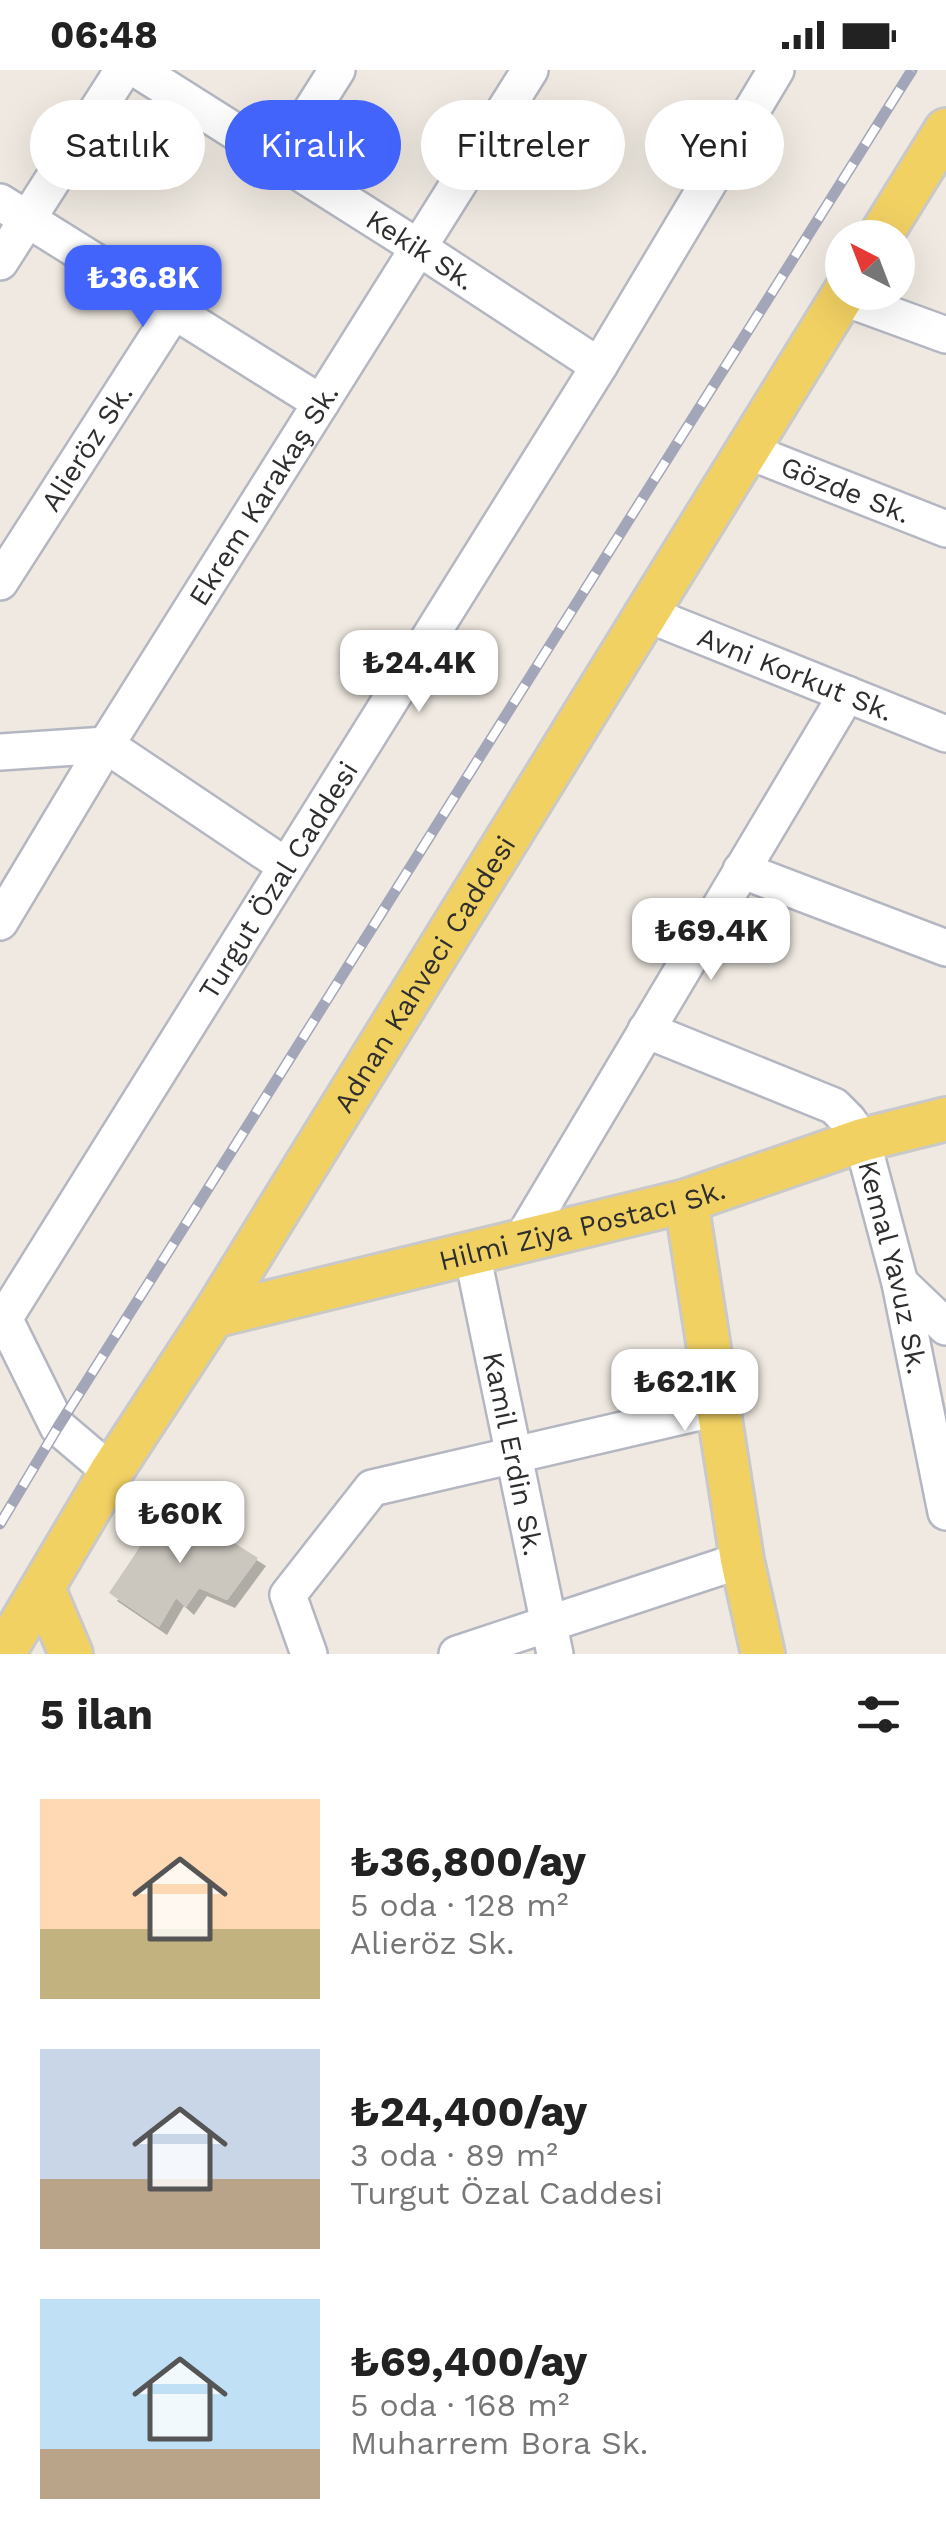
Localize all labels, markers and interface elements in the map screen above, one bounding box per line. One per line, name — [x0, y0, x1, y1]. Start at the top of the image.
text: 06:48 — [50, 13, 158, 57]
chip: Satılık — [30, 100, 205, 190]
chip: Kiralık — [225, 100, 401, 190]
chip: Filtreler — [421, 100, 625, 190]
chip: Yeni — [645, 100, 784, 190]
street label: Kekik Sk. — [360, 202, 481, 297]
north arrow — [825, 220, 915, 310]
map controls — [825, 220, 915, 310]
pin: ₺36.8K — [62, 245, 224, 330]
text: ₺36.8K — [87, 258, 199, 296]
street label: Alieröz Sk. — [34, 378, 139, 517]
street label: Ekrem Karakaş Sk. — [181, 378, 345, 611]
street label: Gözde Sk. — [776, 449, 915, 530]
street label: Avni Korkut Sk. — [693, 620, 898, 728]
pin: ₺24.4K — [338, 630, 500, 715]
text: ₺24.4K — [362, 643, 476, 681]
street label: Turgut Özal Caddesi — [191, 755, 365, 1005]
street label: Adnan Kahveci Caddesi — [326, 830, 522, 1118]
pin: ₺69.4K — [630, 898, 792, 983]
text: ₺69.4K — [654, 911, 768, 949]
street label: Kemal Yavuz Sk. — [852, 1157, 934, 1377]
street label: Hilmi Ziya Postacı Sk. — [435, 1172, 730, 1277]
street label: Kamil Erdin Sk. — [476, 1349, 551, 1559]
pin: ₺62.1K — [604, 1349, 766, 1434]
text: ₺62.1K — [633, 1362, 737, 1400]
pin: ₺60K — [121, 1481, 239, 1566]
text: ₺60K — [137, 1494, 223, 1532]
icon: filters — [851, 1687, 906, 1742]
text: 5 ilan — [40, 1690, 153, 1739]
text: ₺36,800/ay — [350, 1837, 586, 1886]
icon: home — [120, 1839, 240, 1959]
text: 5 oda · 128 m² — [350, 1886, 569, 1924]
text: Alieröz Sk. — [350, 1924, 515, 1962]
text: ₺24,400/ay — [350, 2087, 587, 2136]
icon: home — [120, 2089, 240, 2209]
text: 3 oda · 89 m² — [350, 2136, 558, 2174]
text: Turgut Özal Caddesi — [350, 2174, 663, 2212]
text: ₺69,400/ay — [350, 2337, 587, 2386]
icon: home — [120, 2339, 240, 2459]
text: 5 oda · 168 m² — [350, 2386, 569, 2424]
text: Muharrem Bora Sk. — [350, 2424, 648, 2462]

